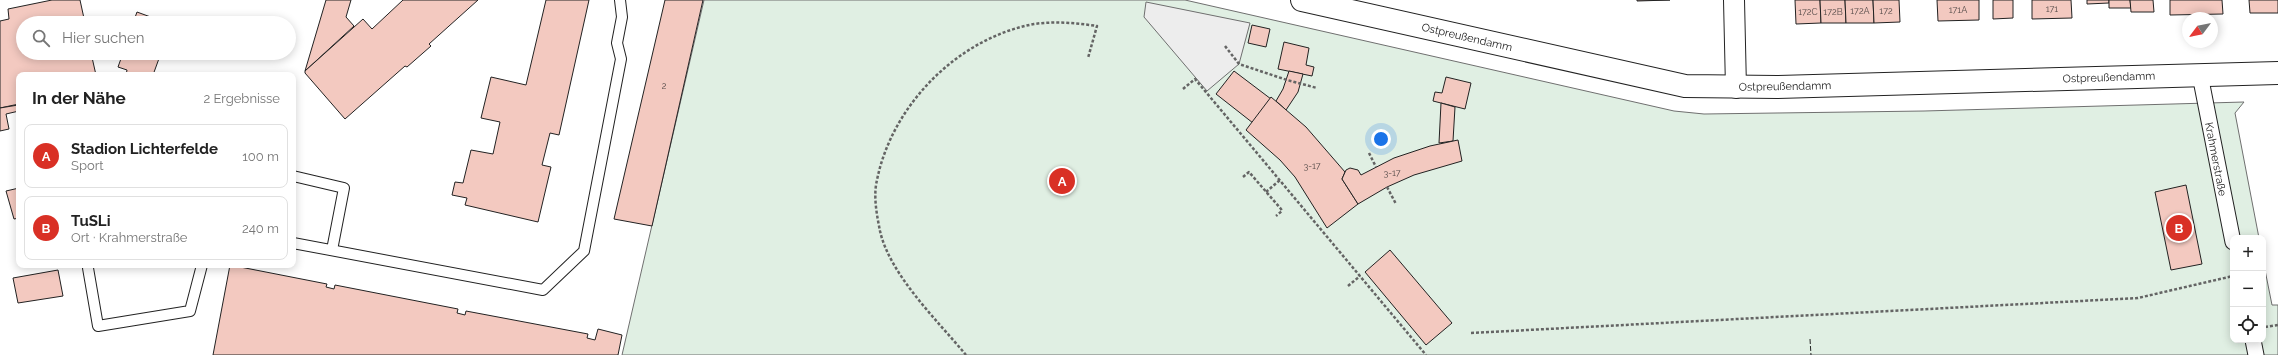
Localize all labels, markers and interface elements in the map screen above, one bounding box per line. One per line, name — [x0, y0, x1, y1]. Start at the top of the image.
house number: 171 — [2046, 4, 2058, 14]
house number: 171A — [1949, 5, 1967, 15]
house number: 172A — [1850, 6, 1870, 16]
house number: 172 — [1879, 6, 1893, 16]
house number: 172C — [1798, 7, 1818, 17]
house number: 172B — [1823, 7, 1843, 17]
north arrow — [2182, 12, 2218, 48]
search box — [16, 16, 296, 60]
street label: Ostpreußendamm — [1420, 21, 1514, 54]
icon: search — [30, 27, 52, 49]
text: Hier suchen — [62, 29, 145, 47]
street label: Ostpreußendamm — [2062, 69, 2156, 86]
street label: Ostpreußendamm — [1739, 79, 1831, 94]
house number: 2 — [662, 81, 667, 91]
text: In der Nähe — [32, 88, 126, 108]
text: 2 Ergebnisse — [203, 91, 280, 106]
street label: Krahmerstraße — [2202, 121, 2229, 198]
your location — [1371, 129, 1391, 149]
text: Stadion Lichterfelde — [71, 140, 218, 158]
text: A — [42, 149, 50, 164]
text: 100 m — [242, 149, 279, 164]
text: Sport — [71, 158, 104, 173]
house number: 3-17 — [1303, 161, 1321, 171]
pin: A — [1049, 166, 1075, 196]
house number: 3-17 — [1383, 168, 1401, 178]
text: TuSLi — [71, 212, 110, 230]
pin: B — [2166, 213, 2192, 243]
text: B — [42, 221, 50, 236]
text: 240 m — [242, 221, 279, 236]
text: Ort · Krahmerstraße — [71, 230, 187, 245]
map controls — [2230, 235, 2266, 343]
button: + — [2230, 235, 2266, 271]
button: − — [2230, 271, 2266, 307]
button: locate — [2230, 307, 2266, 343]

